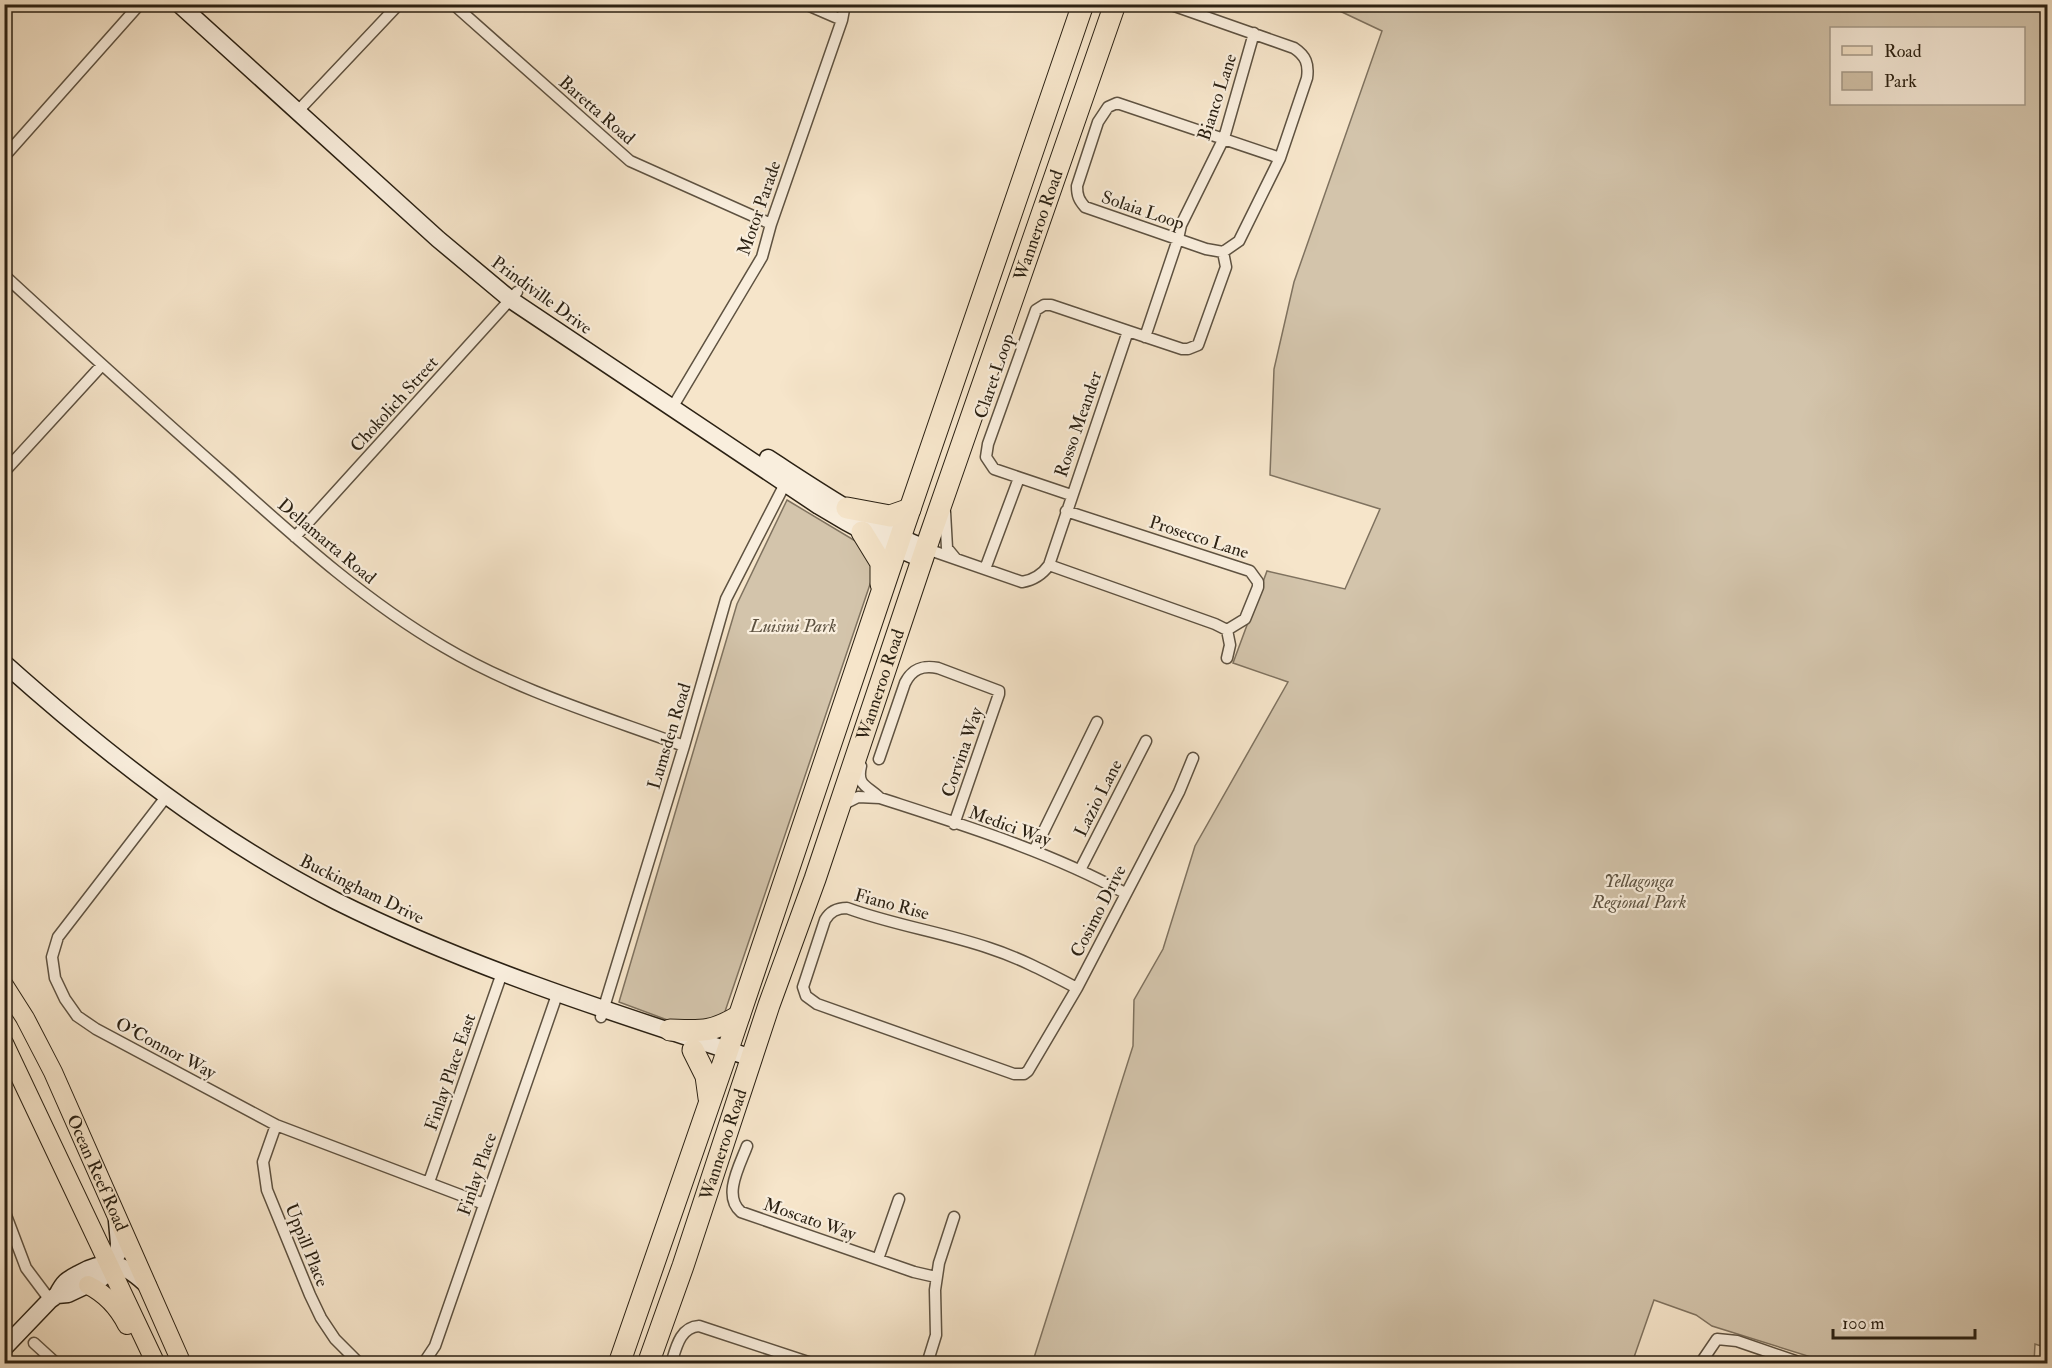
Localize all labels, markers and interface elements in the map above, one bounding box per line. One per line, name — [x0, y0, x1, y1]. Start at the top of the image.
legend — [1830, 27, 2025, 105]
text: Road — [1884, 40, 1922, 63]
street label: Bianco Lane — [1193, 50, 1242, 144]
text: Park — [1884, 70, 1917, 93]
street label: Baretta Road — [554, 71, 640, 150]
street label: Motor Parade — [733, 157, 787, 259]
street label: Wanneroo Road — [1008, 167, 1069, 285]
street label: Solaia Loop — [1098, 186, 1187, 235]
street label: Prindiville Drive — [487, 251, 597, 340]
street label: Claret Loop — [969, 331, 1020, 422]
street label: Chokolich Street — [345, 351, 444, 457]
street label: Rosso Meander — [1050, 368, 1107, 480]
street label: Dellamarta Road — [273, 494, 381, 589]
street label: Prosecco Lane — [1146, 511, 1252, 565]
park label: Luisini Park — [749, 615, 836, 638]
street label: Wanneroo Road — [851, 626, 910, 744]
street label: Lumsden Road — [642, 680, 697, 792]
street label: Corvina Way — [936, 703, 989, 800]
street label: Lazio Lane — [1069, 755, 1128, 841]
street label: Medici Way — [966, 801, 1055, 852]
street label: Buckingham Drive — [296, 849, 428, 930]
street label: Cosimo Drive — [1065, 861, 1132, 961]
park label: Yellagonga Regional Park — [1591, 870, 1686, 914]
street label: Fiano Rise — [852, 883, 932, 926]
street label: Finlay Place East — [420, 1010, 481, 1134]
street label: O'Connor Way — [112, 1012, 221, 1085]
street label: Wanneroo Road — [694, 1086, 753, 1204]
street label: Ocean Reef Road — [61, 1111, 133, 1235]
street label: Finlay Place — [453, 1129, 503, 1219]
street label: Moscato Way — [760, 1193, 860, 1246]
street label: Uppill Place — [279, 1200, 334, 1291]
scale bar — [1833, 1302, 1976, 1340]
text: 100 m — [1842, 1312, 1885, 1335]

